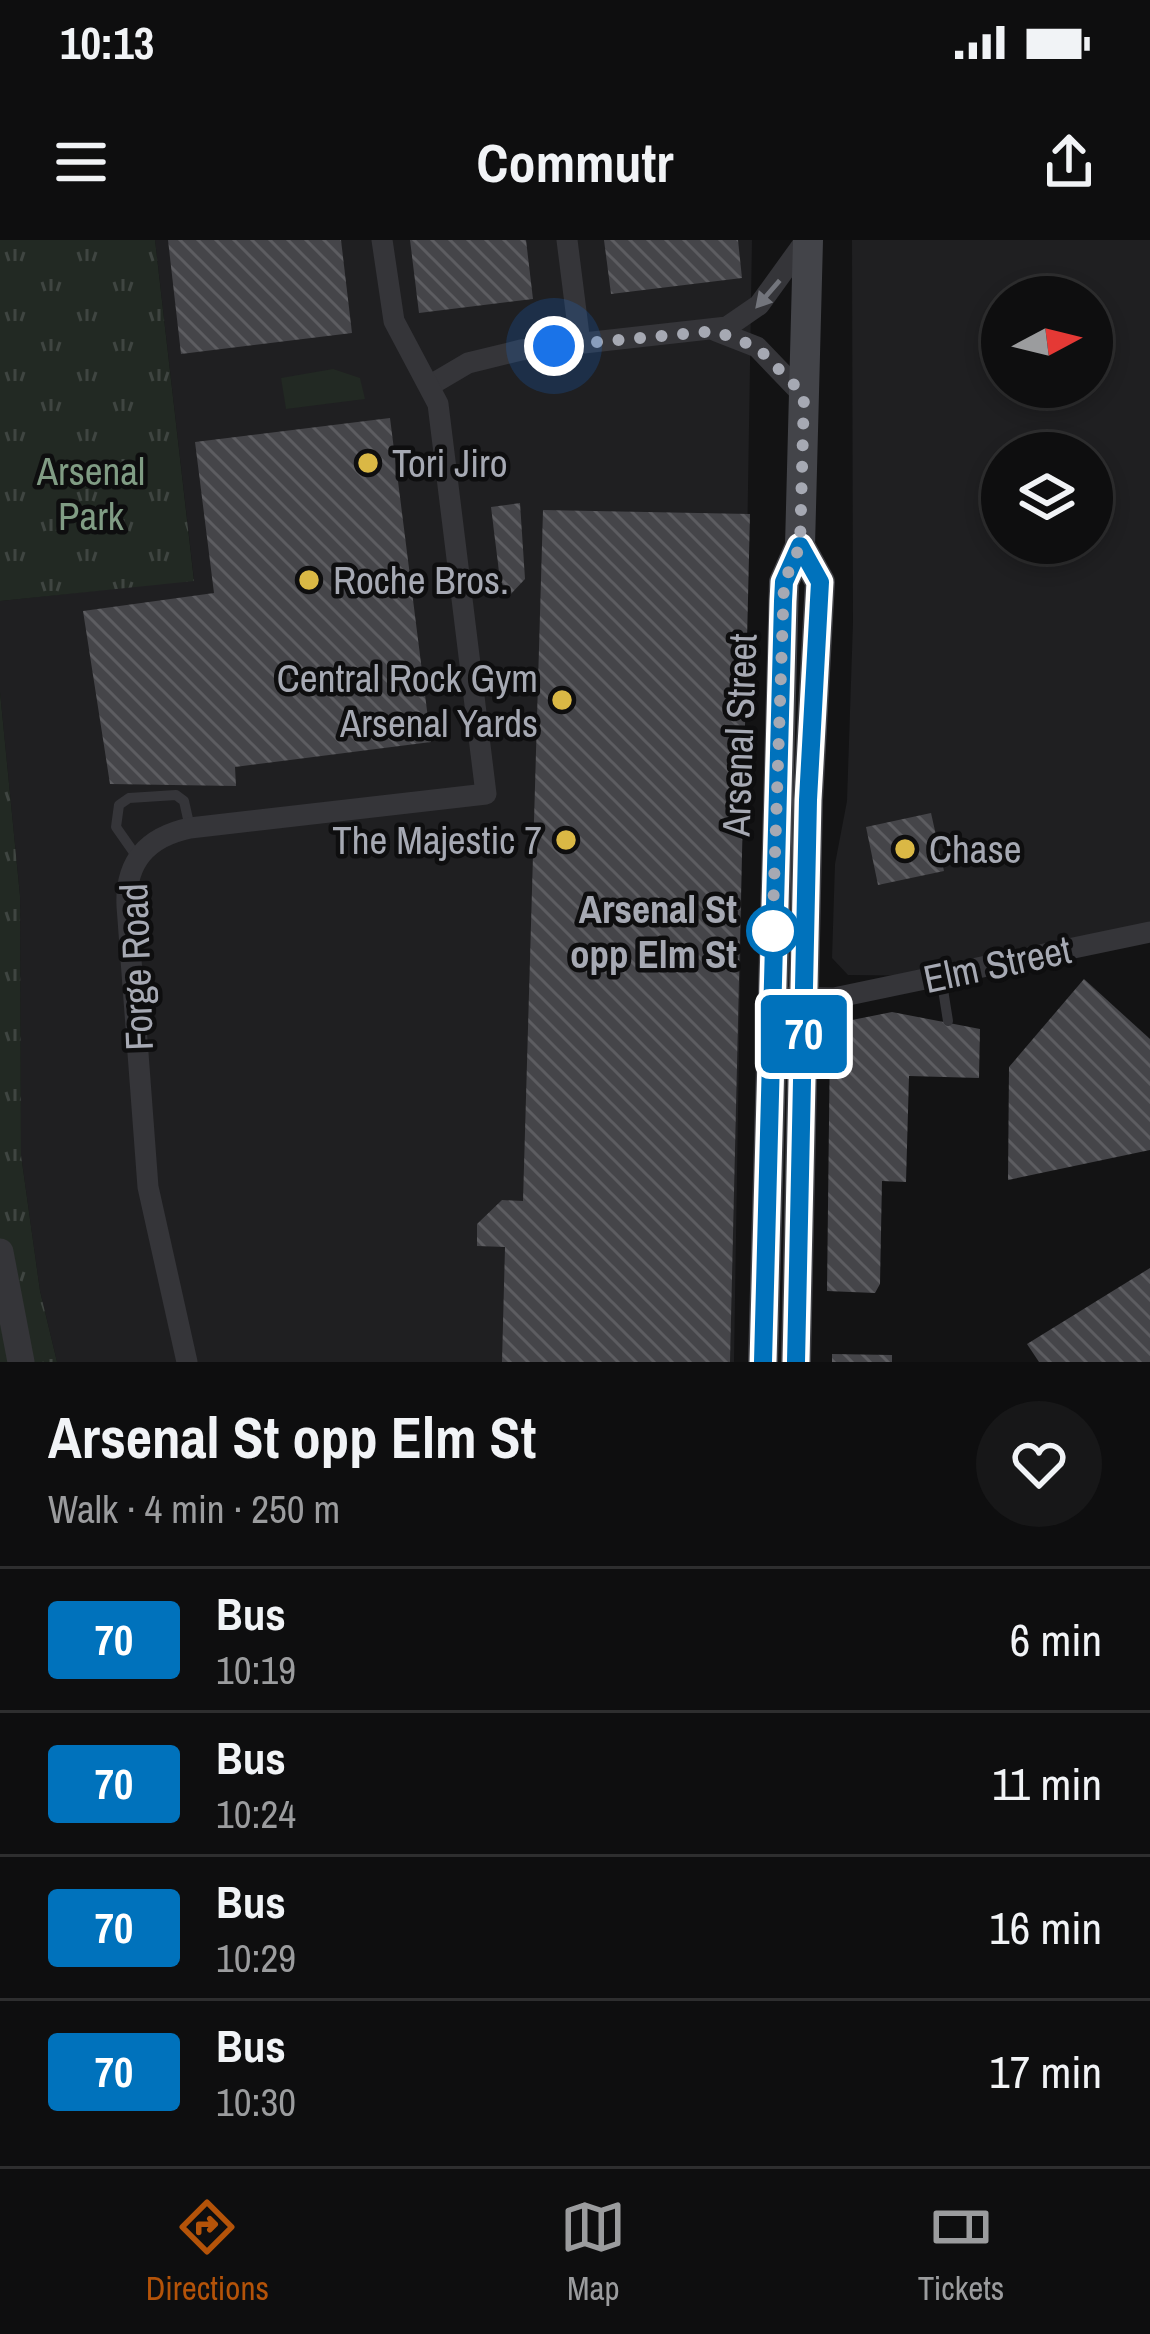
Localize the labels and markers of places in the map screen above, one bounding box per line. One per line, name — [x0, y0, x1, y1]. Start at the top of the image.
place label: Tori Jiro — [392, 437, 508, 489]
marker: Tori Jiro — [355, 450, 381, 476]
place label: Roche Bros. — [333, 554, 509, 606]
marker: Roche Bros. — [296, 567, 322, 593]
place label: Central Rock Gym Arsenal Yards — [277, 652, 538, 749]
marker: Central Rock Gym Arsenal Yards — [549, 687, 575, 713]
place label: The Majestic 7 — [332, 814, 542, 866]
place label: Chase — [929, 823, 1021, 875]
marker: The Majestic 7 — [553, 827, 579, 853]
marker: Chase — [892, 836, 918, 862]
place label: Arsenal St opp Elm St — [570, 883, 737, 980]
marker: Arsenal St opp Elm St — [748, 906, 798, 956]

